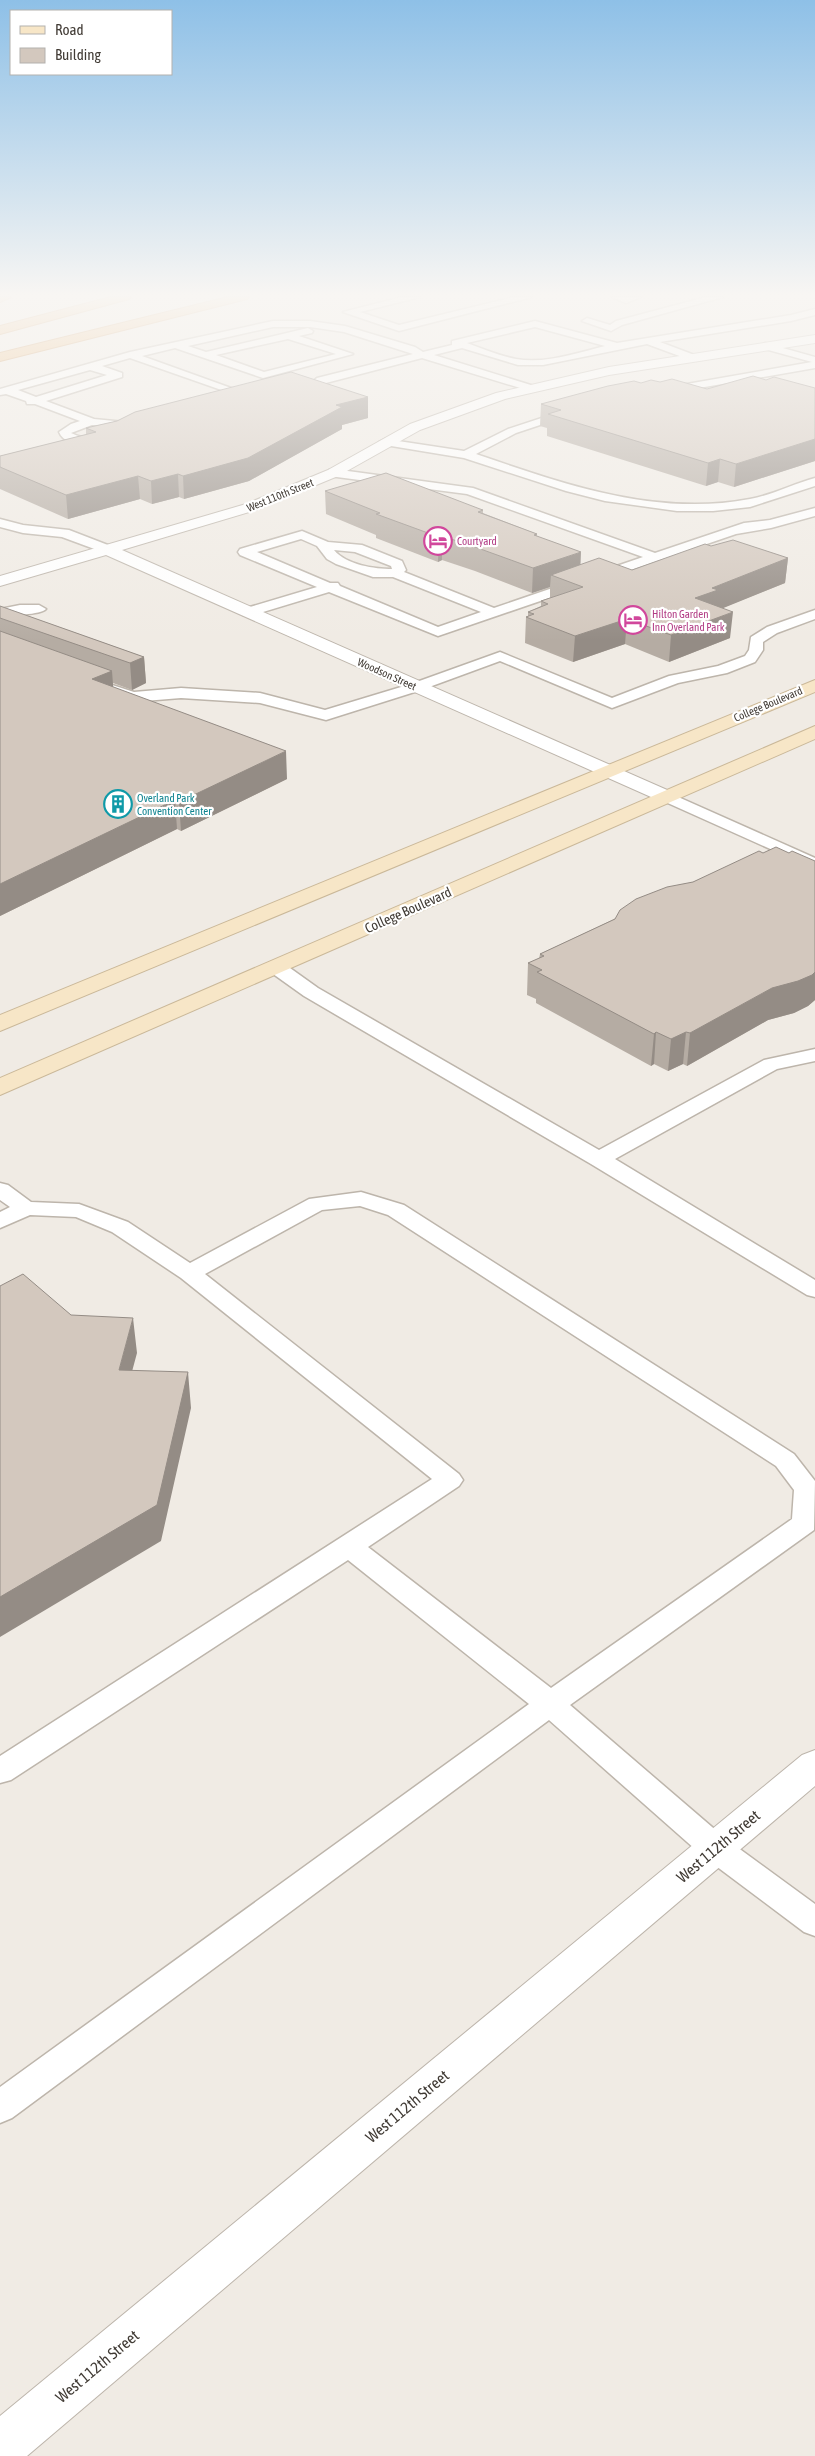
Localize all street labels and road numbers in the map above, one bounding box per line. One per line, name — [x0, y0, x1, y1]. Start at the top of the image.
street label: West 110th Street — [245, 476, 315, 514]
street label: Woodson Street — [356, 656, 418, 692]
street label: College Boulevard — [732, 684, 804, 724]
street label: College Boulevard — [362, 884, 454, 936]
street label: West 112th Street — [673, 1806, 764, 1886]
street label: West 112th Street — [362, 2066, 453, 2146]
street label: West 112th Street — [52, 2326, 143, 2406]

